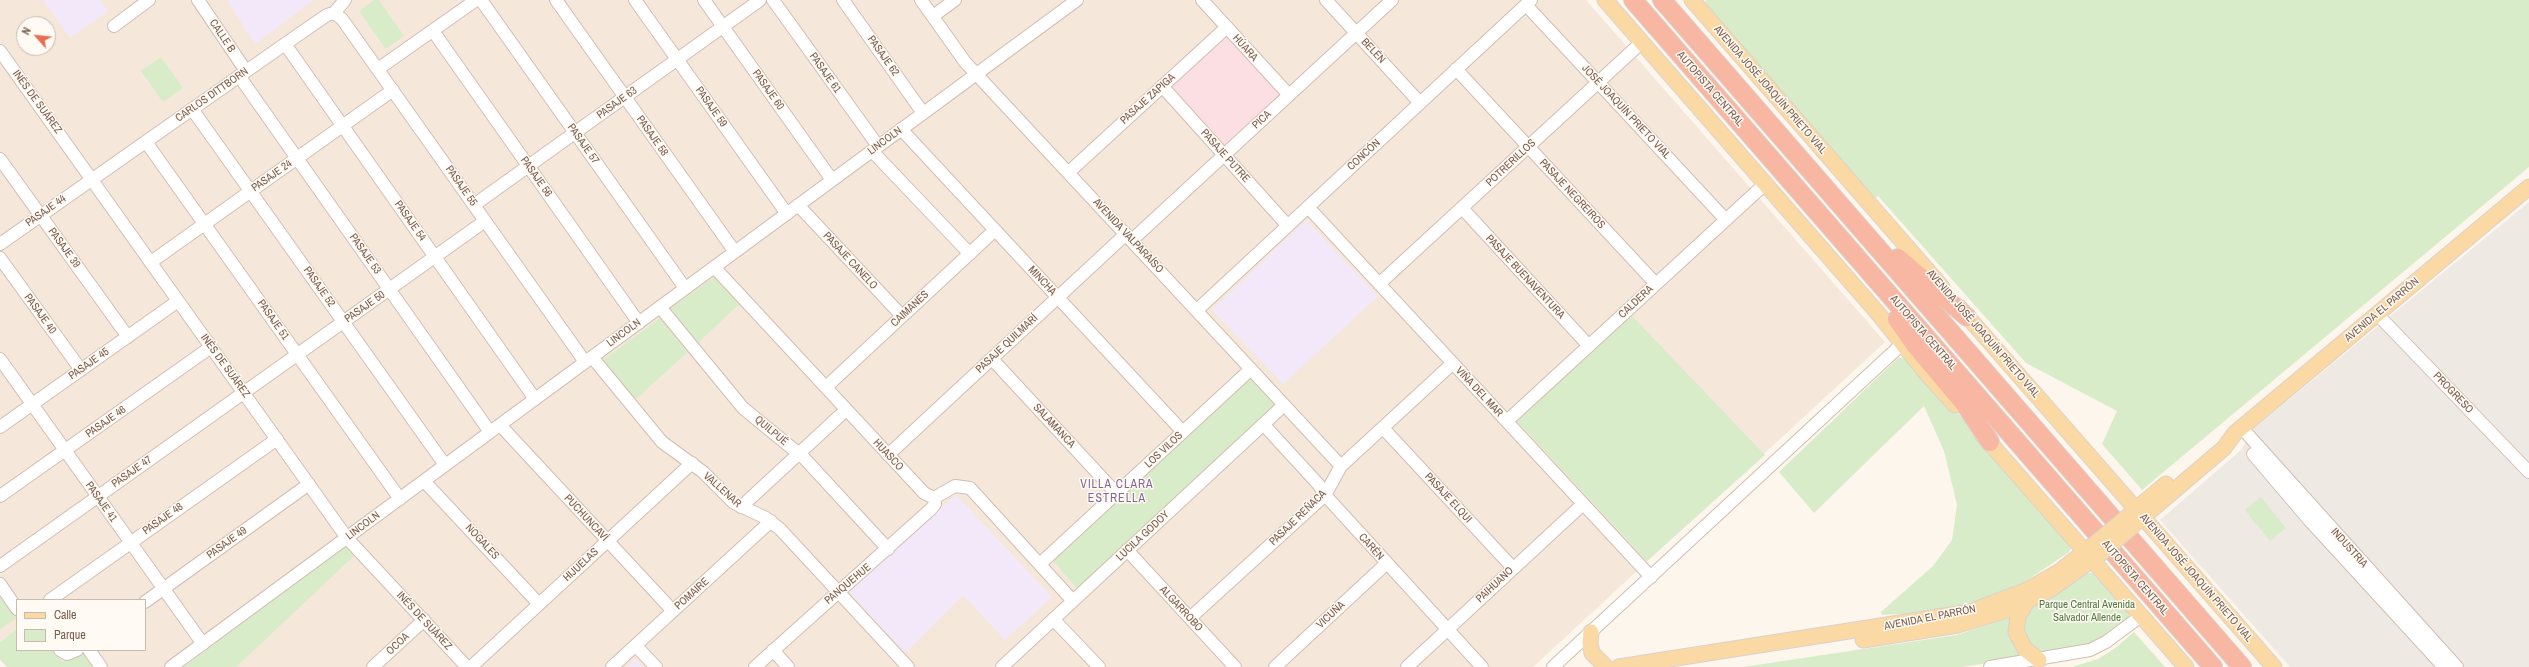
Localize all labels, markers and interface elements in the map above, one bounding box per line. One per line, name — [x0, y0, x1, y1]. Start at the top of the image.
north arrow — [16, 16, 56, 56]
street label: CALLE B — [206, 17, 238, 55]
street label: AVENIDA JOSÉ JOAQUÍN PRIETO VIAL — [1711, 23, 1829, 157]
text: N — [18, 25, 34, 37]
street label: HÚARA — [1230, 32, 1260, 64]
street label: PASAJE 62 — [864, 33, 902, 79]
street label: BELÉN — [1358, 36, 1388, 66]
street label: AUTOPISTA CENTRAL — [1674, 49, 1746, 129]
street label: PASAJE 61 — [806, 50, 844, 96]
street label: JOSÉ JOAQUÍN PRIETO VIAL — [1579, 62, 1673, 162]
street label: CARLOS DITTBORN — [173, 65, 251, 125]
street label: PASAJE 60 — [749, 67, 787, 113]
street label: INÉS DE SUÁREZ — [10, 68, 64, 136]
street label: PASAJE ZAPIGA — [1118, 71, 1178, 127]
street label: PASAJE 63 — [594, 84, 640, 122]
street label: PASAJE 59 — [692, 84, 730, 130]
street label: PICA — [1250, 108, 1274, 132]
street label: PASAJE 58 — [633, 113, 671, 159]
street label: PASAJE 57 — [564, 121, 602, 167]
street label: LINCOLN — [865, 124, 905, 158]
street label: PASAJE PUTRE — [1198, 127, 1252, 185]
street label: CONCÓN — [1345, 137, 1383, 173]
street label: POTRERILLOS — [1483, 137, 1539, 189]
street label: PASAJE 56 — [517, 154, 555, 200]
street label: PASAJE NEGREIROS — [1536, 156, 1608, 232]
street label: PASAJE 24 — [249, 157, 295, 195]
street label: PASAJE 55 — [442, 163, 480, 209]
street label: PASAJE 44 — [23, 192, 69, 230]
street label: AVENIDA VALPARAÍSO — [1090, 196, 1166, 276]
street label: PASAJE 54 — [391, 198, 429, 244]
street label: PASAJE 39 — [45, 225, 83, 271]
street label: PASAJE CANELO — [820, 230, 880, 292]
street label: PASAJE 53 — [346, 231, 384, 277]
street label: PASAJE BUENAVENTURA — [1483, 232, 1567, 322]
street label: MINCHA — [1025, 263, 1059, 299]
street label: PASAJE 52 — [300, 264, 338, 310]
street label: AVENIDA JOSÉ JOAQUÍN PRIETO VIAL — [1924, 267, 2042, 401]
street label: AVENIDA EL PARRÓN — [2342, 275, 2422, 345]
street label: CALDERA — [1616, 283, 1656, 321]
street label: PASAJE 50 — [342, 288, 388, 326]
street label: CAIMANES — [888, 288, 932, 330]
street label: PASAJE 40 — [21, 291, 59, 337]
street label: AUTOPISTA CENTRAL — [1887, 293, 1959, 373]
street label: PASAJE 51 — [254, 297, 292, 343]
street label: PASAJE QUILMARÍ — [973, 312, 1041, 376]
street label: LINCOLN — [604, 316, 644, 350]
street label: INÉS DE SUÁREZ — [198, 332, 252, 400]
street label: PASAJE 45 — [66, 345, 112, 383]
street label: VIÑA DEL MAR — [1452, 364, 1506, 420]
street label: PROGRESO — [2430, 370, 2476, 416]
street label: SALAMANCA — [1030, 401, 1078, 451]
street label: PASAJE 46 — [83, 403, 129, 441]
street label: QUILPUÉ — [752, 413, 790, 449]
street label: LOS VILOS — [1142, 429, 1186, 471]
street label: HUASCO — [870, 436, 906, 474]
street label: PASAJE 47 — [109, 453, 155, 491]
street label: VALLENAR — [700, 470, 744, 510]
street label: PASAJE ELQUI — [1422, 470, 1474, 526]
district label: VILLA CLARA ESTRELLA — [1080, 478, 1154, 506]
street label: PASAJE 41 — [82, 479, 120, 525]
street label: PASAJE REÑACA — [1267, 488, 1329, 548]
street label: PUCHUNCAVÍ — [561, 492, 611, 544]
street label: PASAJE 48 — [140, 500, 186, 538]
street label: LUCILA GODOY — [1114, 508, 1172, 564]
street label: LINCOLN — [343, 509, 383, 543]
street label: AVENIDA JOSÉ JOAQUÍN PRIETO VIAL — [2137, 511, 2255, 645]
street label: NOGALES — [462, 522, 502, 562]
street label: PASAJE 49 — [204, 524, 250, 562]
street label: INDUSTRIA — [2328, 526, 2370, 570]
street label: CARÉN — [1356, 531, 1386, 563]
street label: AUTOPISTA CENTRAL — [2099, 538, 2171, 618]
street label: HIJUELAS — [561, 545, 601, 585]
street label: PANQUEHUE — [822, 561, 874, 607]
street label: PAIHUANO — [1474, 564, 1516, 606]
street label: POMAIRE — [672, 575, 712, 613]
street label: ALGARROBO — [1157, 584, 1205, 634]
street label: INÉS DE SUÁREZ — [394, 589, 454, 653]
park label: Parque Central Avenida Salvador Allende — [2039, 598, 2135, 624]
legend — [16, 599, 146, 651]
street label: VICUÑA — [1314, 599, 1348, 631]
street label: AVENIDA EL PARRÓN — [1883, 603, 1977, 633]
text: Calle — [54, 607, 76, 623]
text: Parque — [54, 627, 86, 643]
street label: OCOA — [384, 630, 412, 658]

